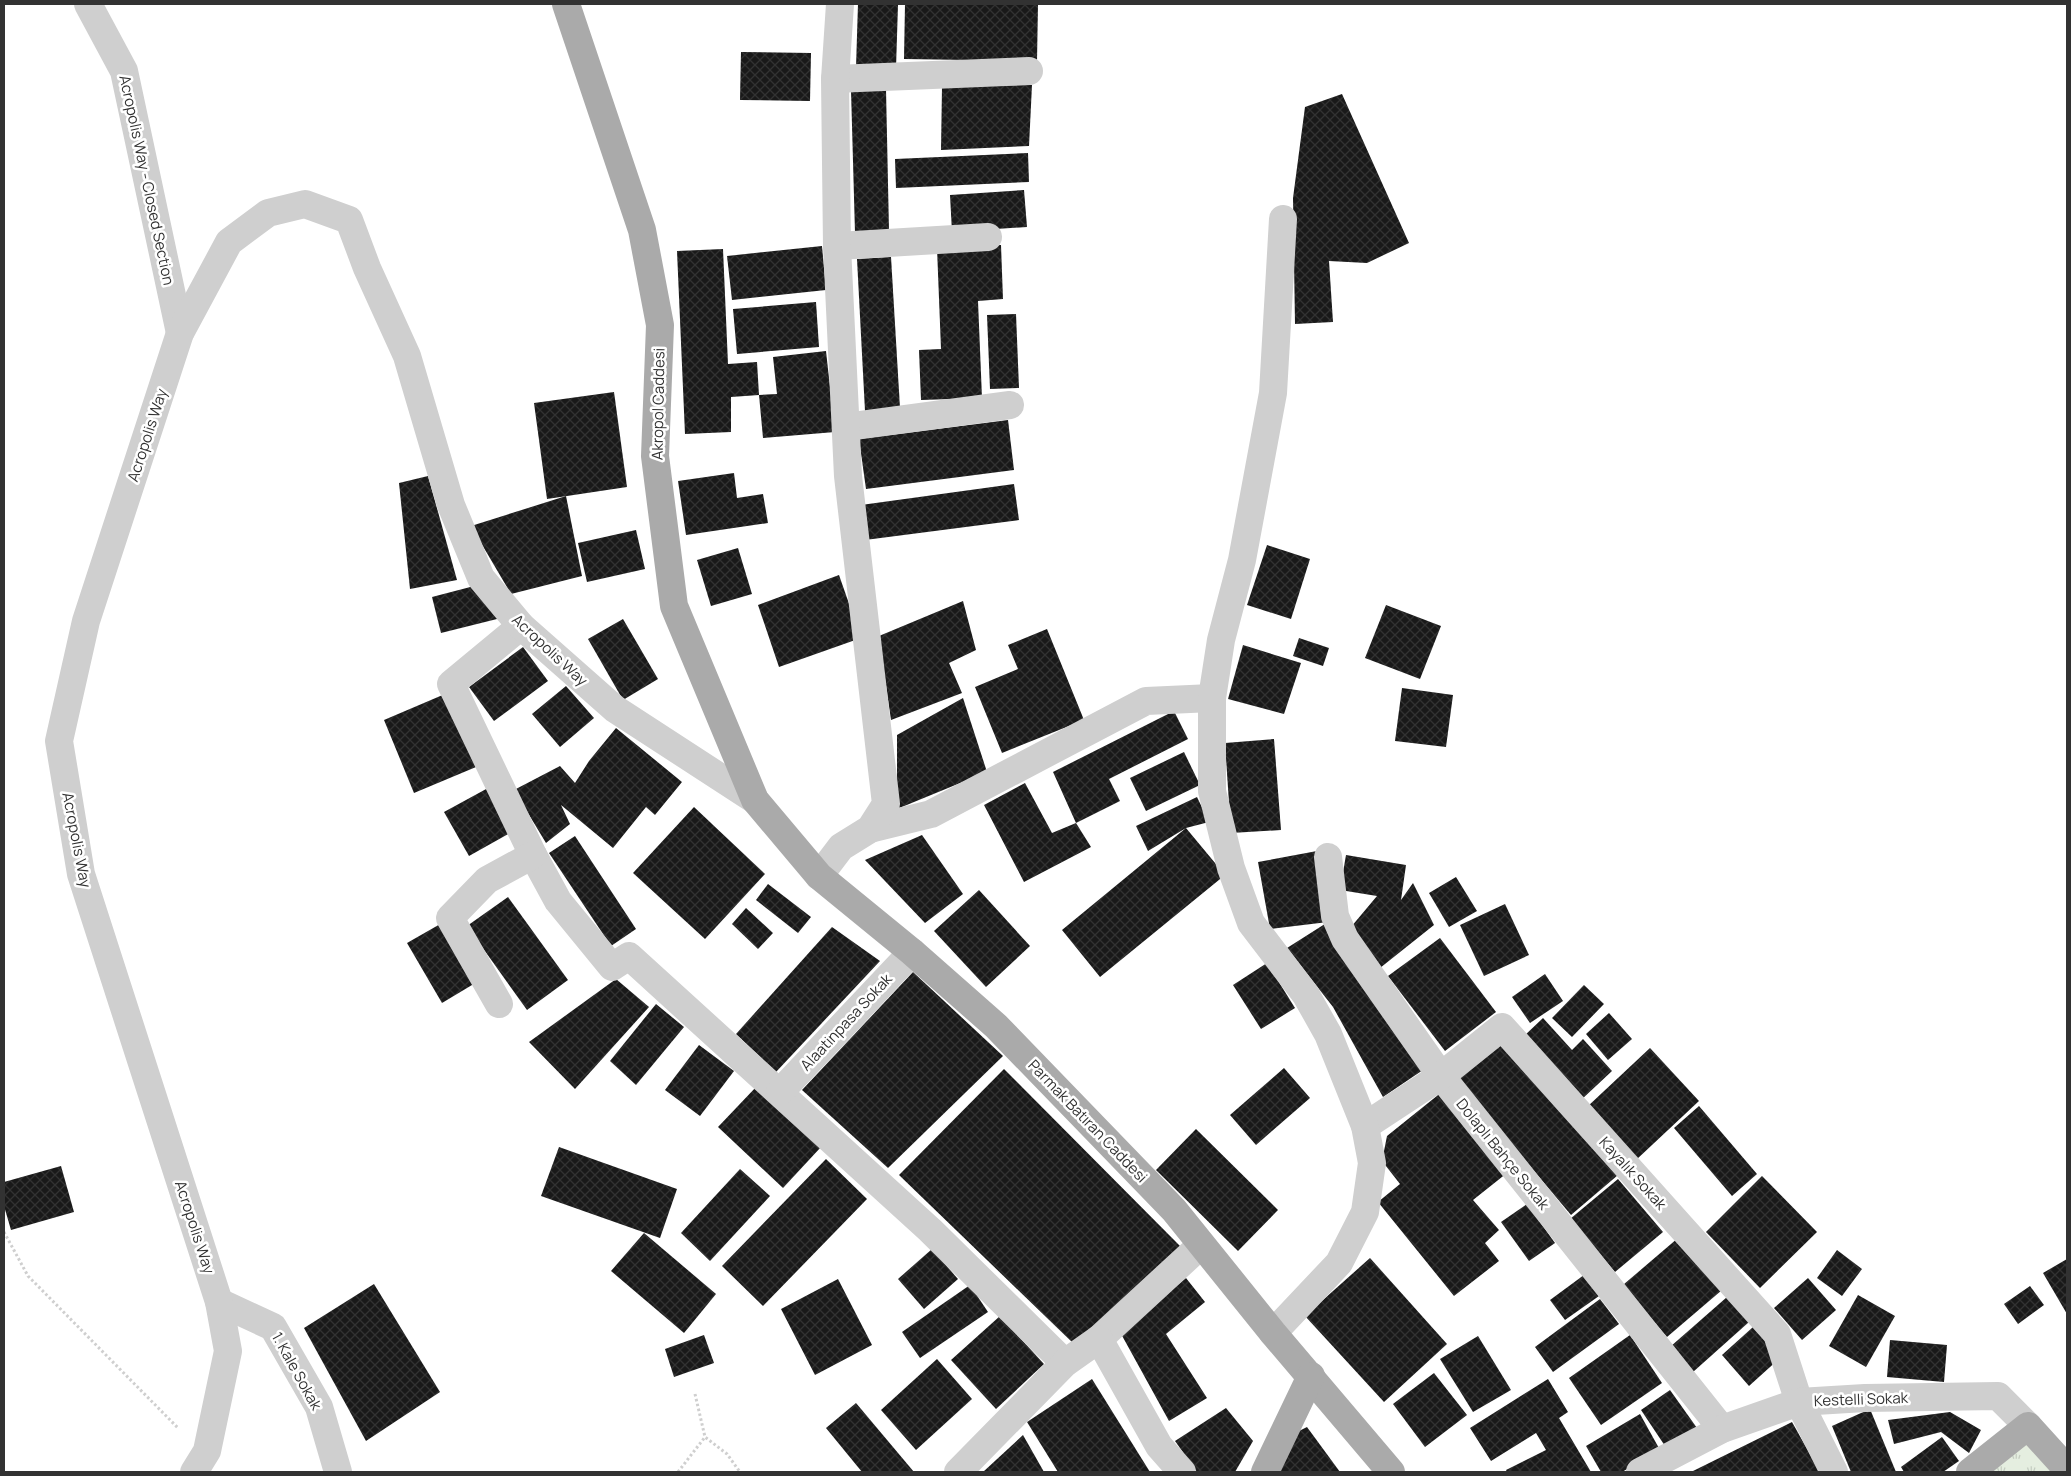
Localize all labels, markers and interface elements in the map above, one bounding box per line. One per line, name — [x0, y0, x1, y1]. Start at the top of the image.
street label: Acropolis Way - Closed Section — [114, 73, 180, 287]
street label: Akropol Caddesi — [647, 348, 669, 460]
street label: Acropolis Way — [122, 386, 172, 484]
street label: Acropolis Way — [507, 609, 593, 691]
street label: Acropolis Way — [57, 791, 97, 890]
street label: Alaatinpasa Sokak — [795, 968, 897, 1075]
street label: Parmak Batıran Caddesi — [1024, 1055, 1152, 1187]
street label: Dolaplı Bahçe Sokak — [1452, 1094, 1555, 1214]
street label: Kayalık Sokak — [1595, 1132, 1672, 1214]
street label: Acropolis Way — [170, 1178, 220, 1276]
street label: 1. Kale Sokak — [267, 1328, 327, 1414]
street label: Kestelli Sokak — [1814, 1387, 1909, 1411]

